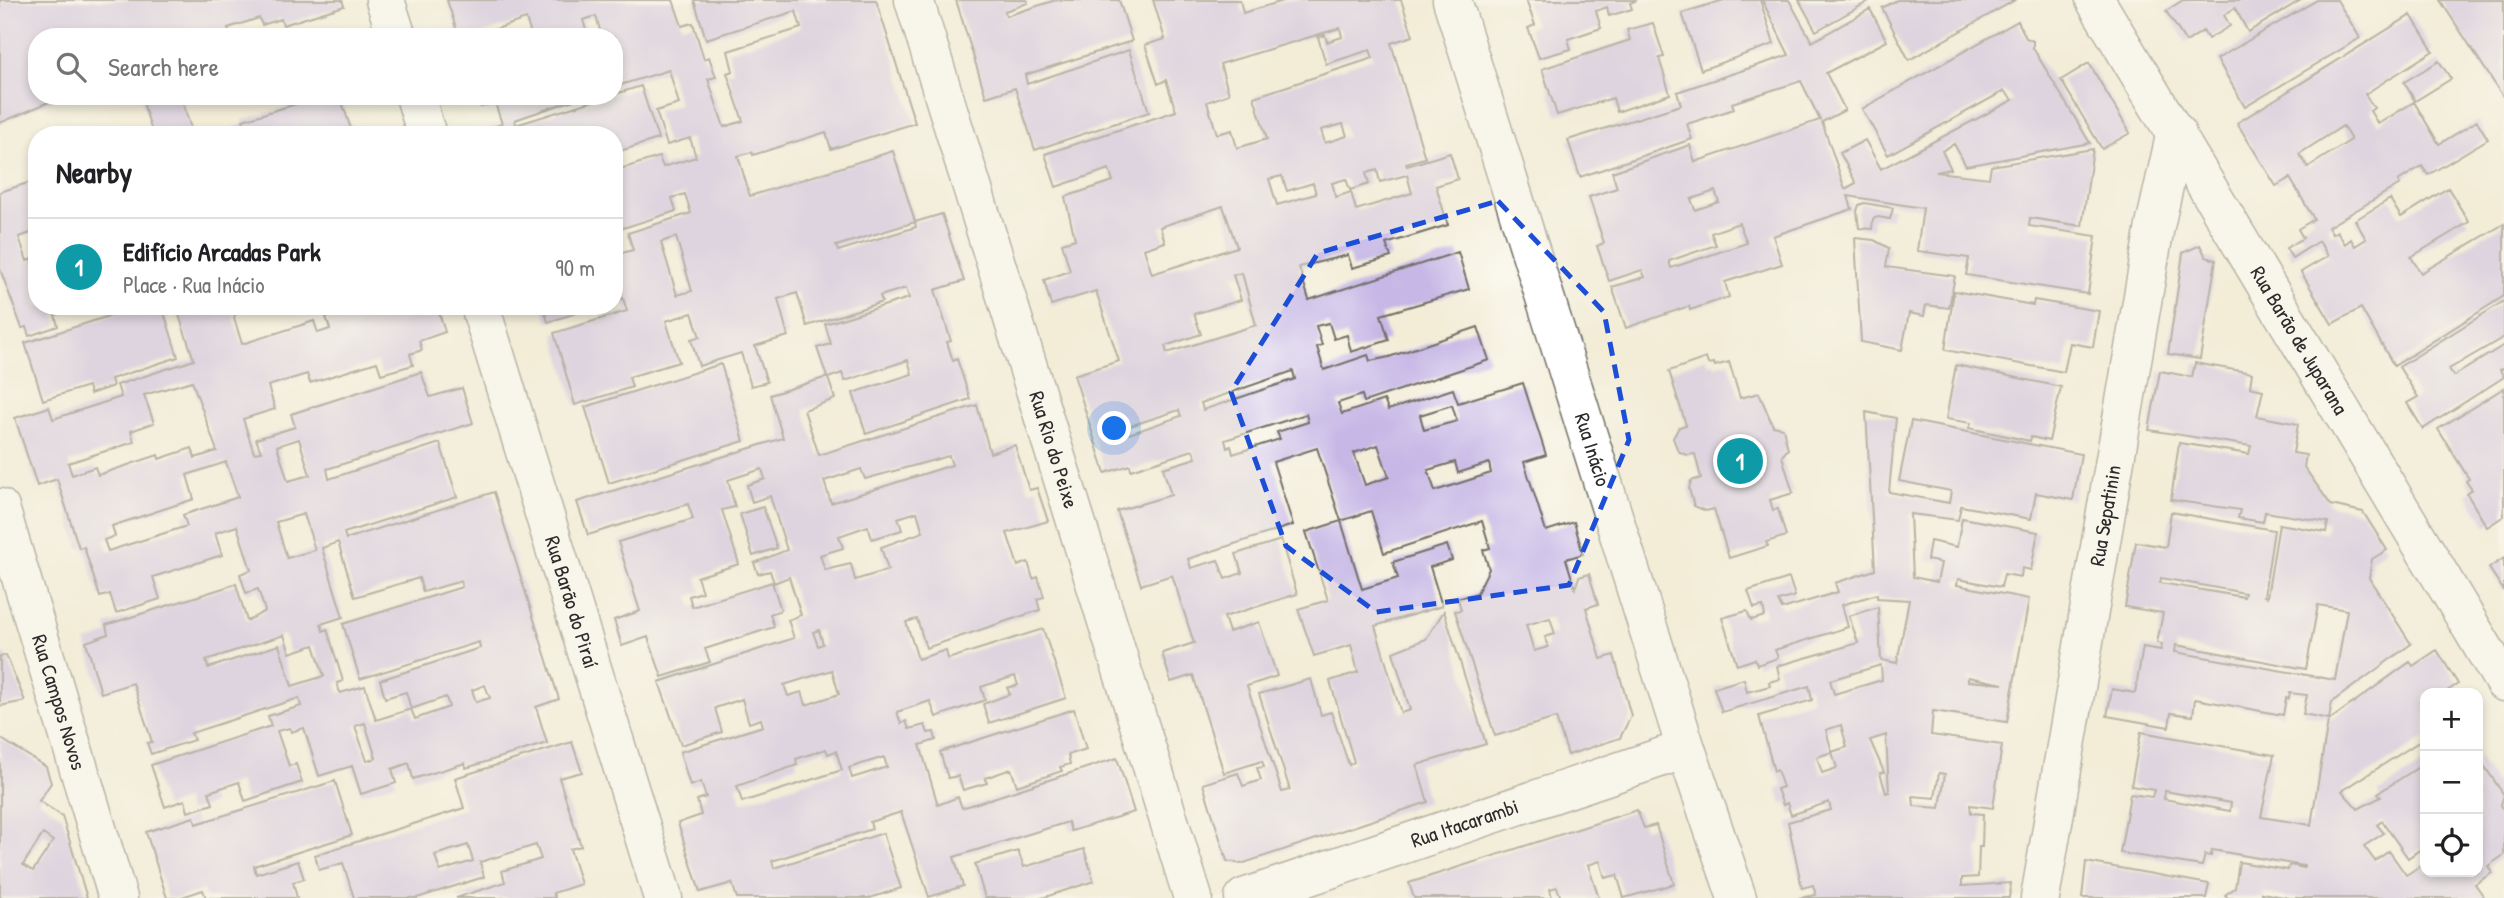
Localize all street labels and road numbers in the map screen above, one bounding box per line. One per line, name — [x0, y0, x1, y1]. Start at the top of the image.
street label: Rua Barão de Juparana — [2244, 261, 2355, 420]
street label: Rua Rio do Peixe — [1022, 388, 1086, 512]
street label: Rua Inácio — [1568, 409, 1618, 490]
street label: Rua Sepatinin — [2082, 463, 2128, 568]
street label: Rua Barão do Piraí — [538, 532, 606, 672]
street label: Rua Campos Novos — [25, 631, 93, 773]
street label: Rua Itacarambi — [1407, 791, 1522, 855]

